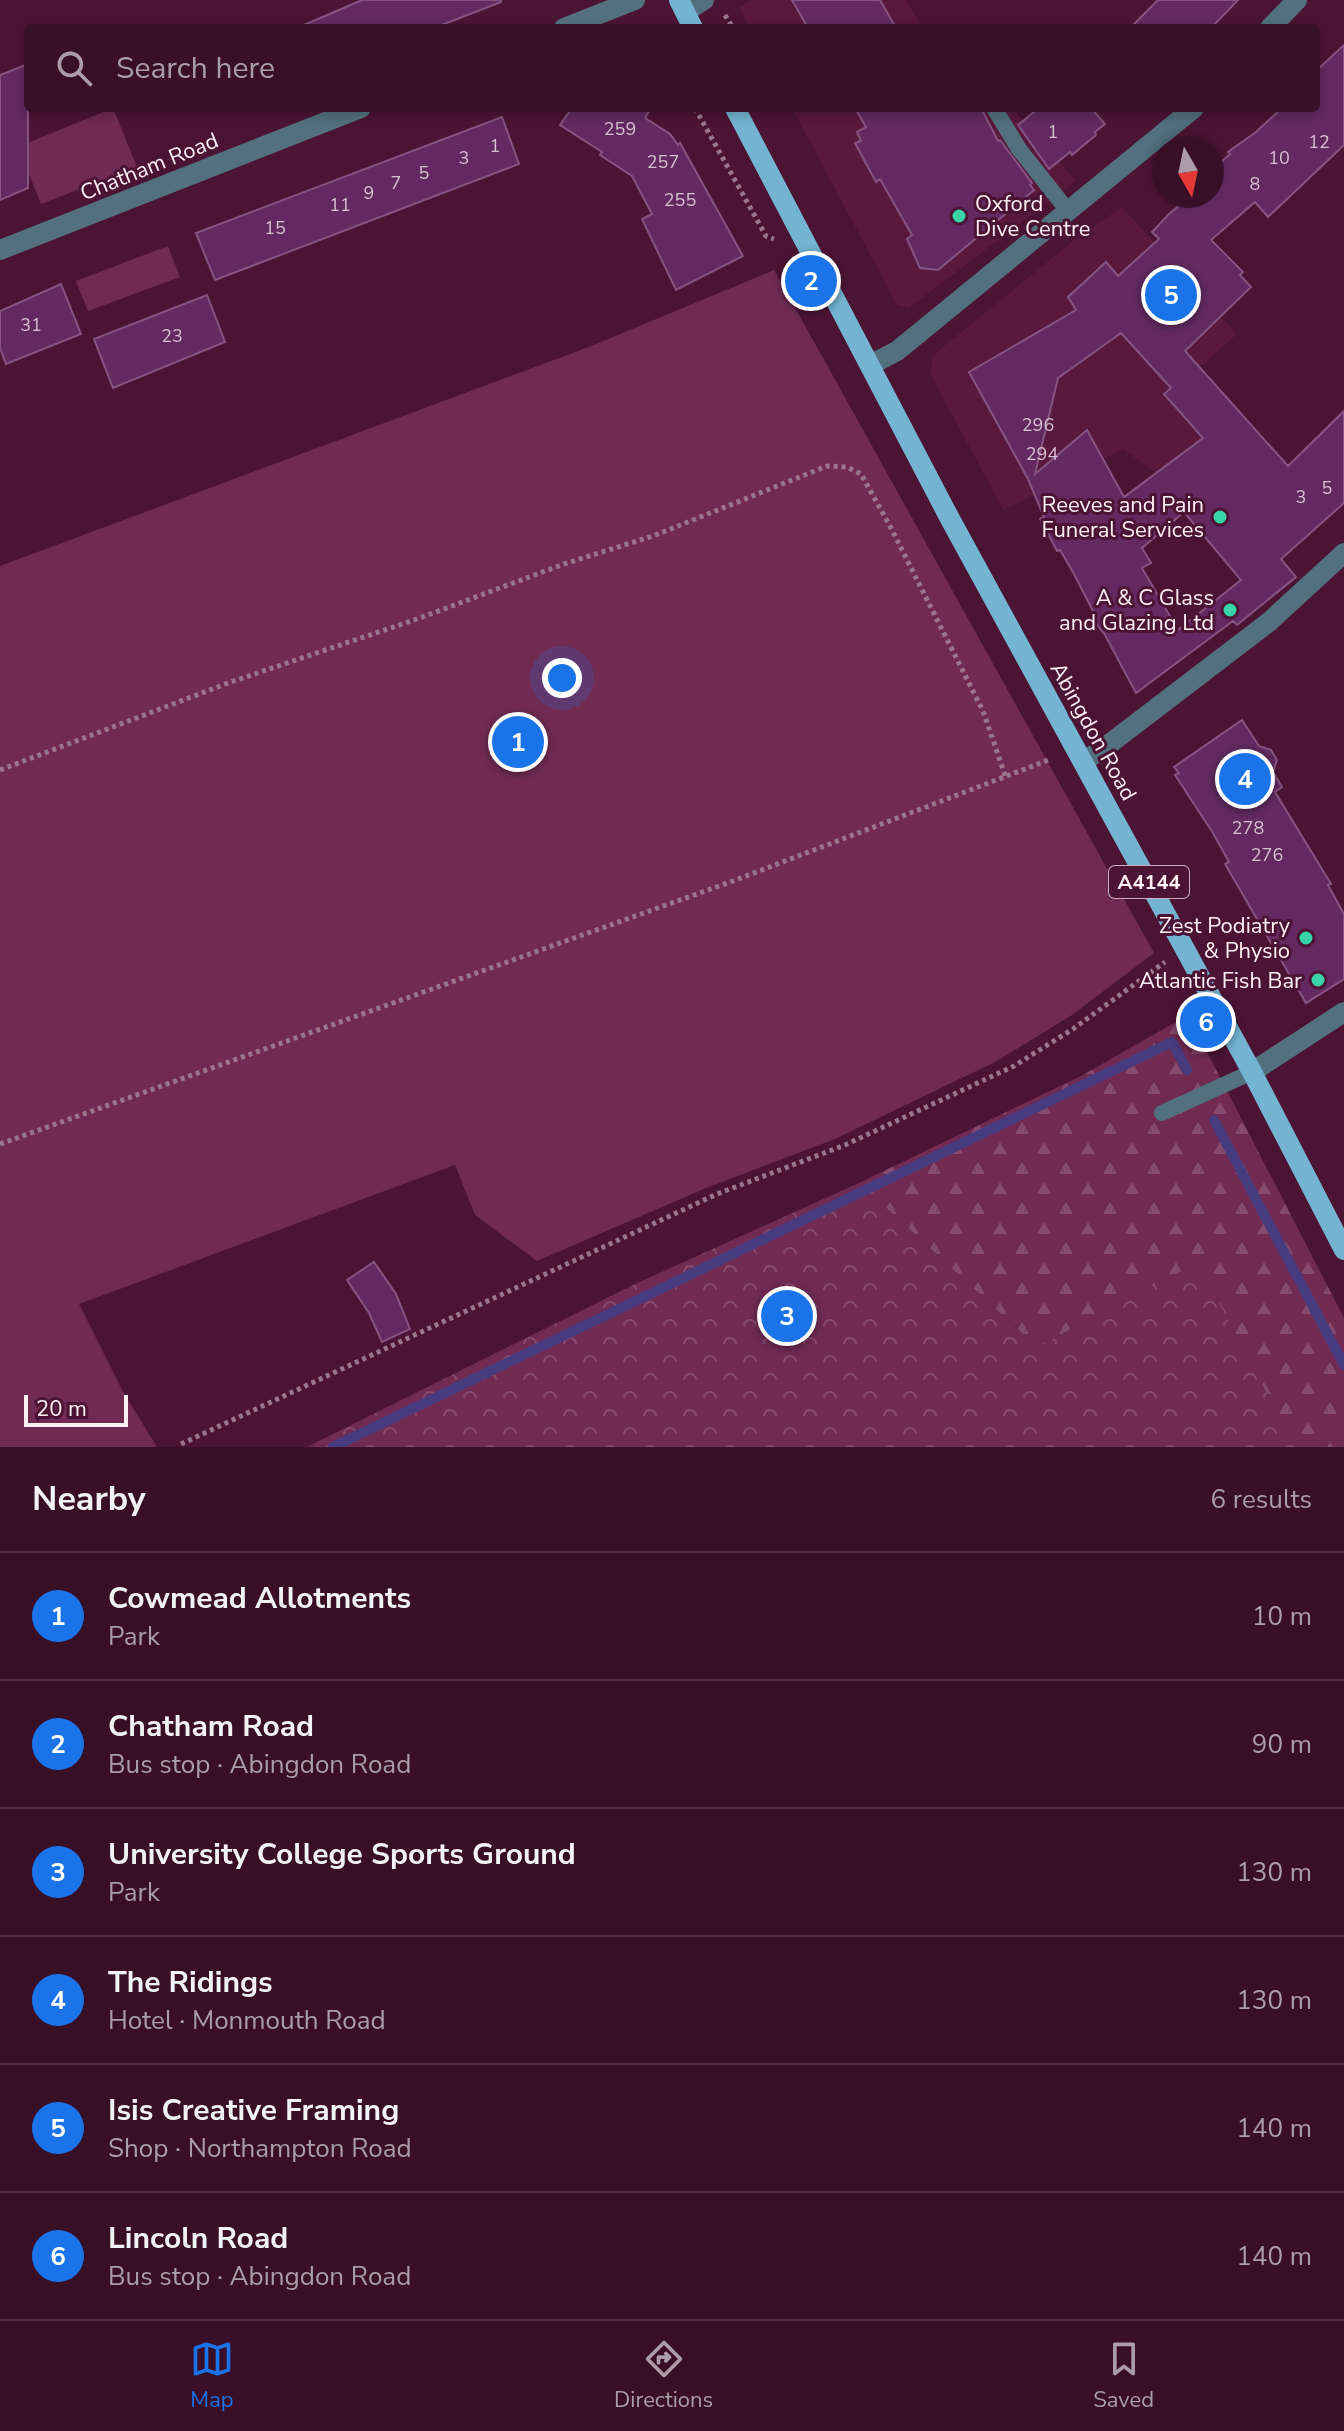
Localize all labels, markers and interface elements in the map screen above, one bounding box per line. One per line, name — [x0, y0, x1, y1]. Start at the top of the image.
search box — [24, 24, 1320, 112]
icon: search — [52, 46, 96, 90]
text: Search here — [116, 48, 275, 89]
house number: 259 — [604, 117, 636, 141]
house number: 1 — [1048, 120, 1058, 144]
street label: Chatham Road — [76, 126, 223, 208]
house number: 12 — [1308, 130, 1330, 154]
house number: 1 — [490, 134, 500, 158]
north arrow — [1152, 136, 1224, 208]
house number: 3 — [459, 146, 469, 170]
house number: 10 — [1268, 146, 1290, 170]
house number: 257 — [647, 150, 679, 174]
house number: 5 — [419, 161, 429, 185]
house number: 7 — [391, 171, 401, 195]
house number: 8 — [1250, 172, 1260, 196]
house number: 9 — [364, 181, 374, 205]
house number: 255 — [664, 188, 696, 212]
place label: Oxford Dive Centre — [975, 189, 1090, 244]
house number: 11 — [329, 193, 351, 217]
marker: Oxford Dive Centre — [950, 207, 968, 225]
house number: 15 — [264, 216, 286, 240]
pin: 2 — [785, 251, 837, 311]
pin: 5 — [1145, 265, 1197, 325]
house number: 31 — [20, 313, 42, 337]
house number: 23 — [161, 324, 183, 348]
house number: 296 — [1022, 413, 1054, 437]
house number: 294 — [1026, 442, 1058, 466]
house number: 5 — [1322, 476, 1332, 500]
house number: 3 — [1296, 485, 1306, 509]
place label: Reeves and Pain Funeral Services — [1042, 490, 1204, 545]
marker: Reeves and Pain Funeral Services — [1211, 508, 1229, 526]
place label: A & C Glass and Glazing Ltd — [1059, 583, 1214, 638]
marker: A & C Glass and Glazing Ltd — [1221, 601, 1239, 619]
street label: Abingdon Road — [1043, 657, 1144, 806]
your location — [542, 658, 582, 698]
pin: 1 — [492, 712, 544, 772]
pin: 4 — [1219, 749, 1271, 809]
house number: 278 — [1232, 816, 1264, 840]
house number: 276 — [1251, 843, 1283, 867]
road number: A4144 — [1109, 866, 1189, 898]
place label: Zest Podiatry & Physio — [1159, 911, 1291, 966]
marker: Zest Podiatry & Physio — [1297, 929, 1315, 947]
place label: Atlantic Fish Bar — [1139, 966, 1302, 996]
marker: Atlantic Fish Bar — [1309, 971, 1327, 989]
pin: 6 — [1180, 992, 1232, 1052]
pin: 3 — [761, 1286, 813, 1346]
scale bar — [24, 1391, 128, 1427]
text: 20 m — [36, 1394, 87, 1424]
text: Nearby — [32, 1476, 146, 1522]
text: 6 results — [1211, 1482, 1312, 1517]
text: Cowmead Allotments — [108, 1578, 411, 1619]
text: 1 — [50, 1599, 66, 1634]
text: 10 m — [1252, 1599, 1312, 1634]
text: Park — [108, 1619, 160, 1654]
text: Chatham Road — [108, 1706, 314, 1747]
text: 2 — [50, 1727, 66, 1762]
text: 90 m — [1252, 1727, 1312, 1762]
text: Bus stop · Abingdon Road — [108, 1747, 411, 1782]
text: University College Sports Ground — [108, 1834, 576, 1875]
text: 3 — [50, 1855, 66, 1890]
text: 130 m — [1236, 1855, 1312, 1890]
text: Park — [108, 1875, 160, 1910]
text: The Ridings — [108, 1962, 273, 2003]
text: 4 — [50, 1983, 66, 2018]
text: 130 m — [1236, 1983, 1312, 2018]
text: Hotel · Monmouth Road — [108, 2003, 386, 2038]
text: Isis Creative Framing — [108, 2090, 399, 2131]
text: 5 — [50, 2111, 66, 2146]
text: 140 m — [1236, 2111, 1312, 2146]
text: Shop · Northampton Road — [108, 2131, 412, 2166]
text: Lincoln Road — [108, 2218, 288, 2259]
text: 6 — [50, 2239, 66, 2274]
text: 140 m — [1236, 2239, 1312, 2274]
text: Bus stop · Abingdon Road — [108, 2259, 411, 2294]
tab: Map — [190, 2337, 234, 2415]
tab: Directions — [614, 2337, 713, 2415]
tab: Saved — [1093, 2337, 1154, 2415]

